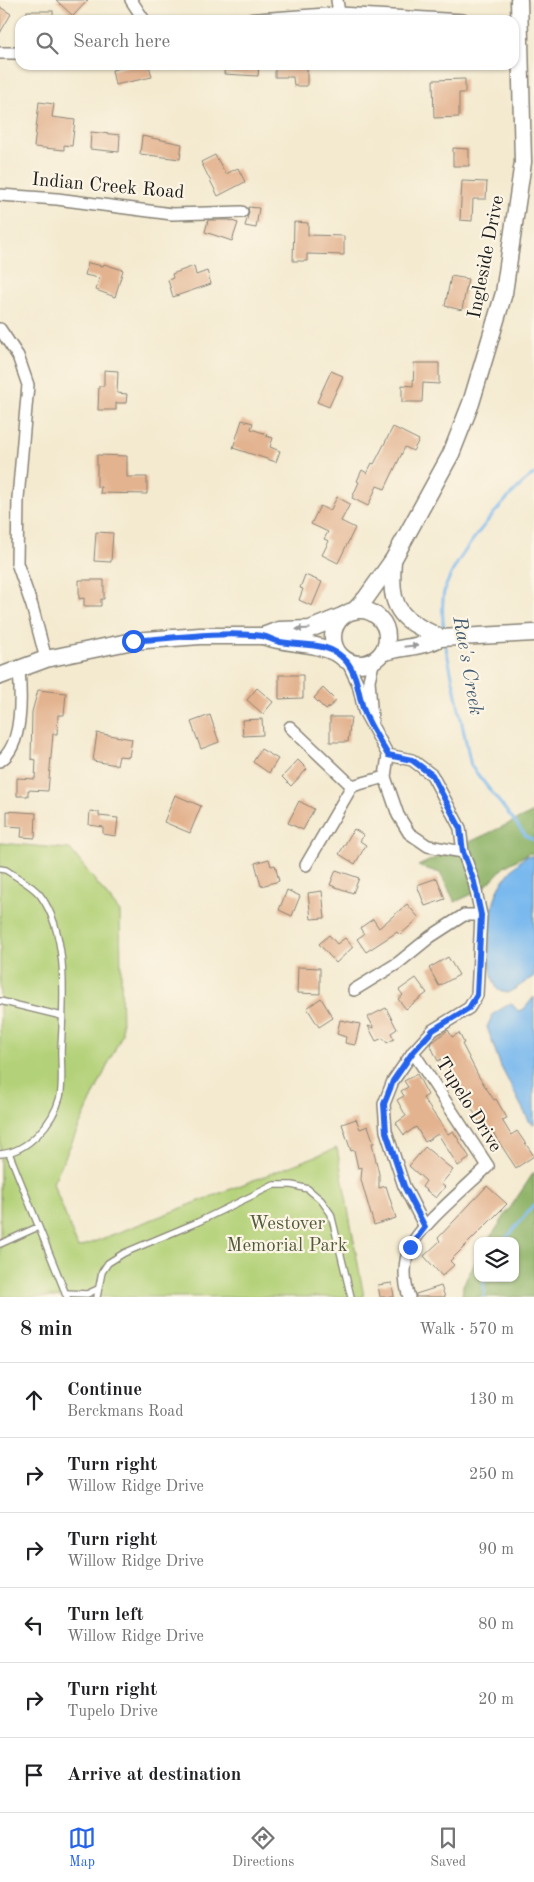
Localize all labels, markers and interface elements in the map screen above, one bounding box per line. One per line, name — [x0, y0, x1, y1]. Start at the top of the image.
search box — [15, 15, 519, 70]
icon: search — [33, 29, 61, 57]
text: Search here — [73, 33, 170, 52]
street label: Indian Creek Road — [31, 171, 185, 203]
street label: Ingleside Drive — [466, 194, 508, 320]
water label: Rae's Creek — [448, 614, 486, 717]
one-way arrow — [295, 626, 311, 634]
route start — [122, 630, 145, 653]
one-way arrow — [404, 642, 420, 650]
street label: Tupelo Drive — [431, 1054, 505, 1156]
park label: Westover Memorial Park — [226, 1215, 348, 1256]
route end — [399, 1236, 422, 1259]
map controls — [474, 1237, 519, 1282]
button: layers — [474, 1237, 519, 1282]
text: 8 min — [20, 1319, 73, 1340]
text: Walk · 570 m — [419, 1322, 514, 1338]
text: Continue — [67, 1381, 142, 1400]
icon: ahead — [20, 1386, 48, 1414]
text: 130 m — [469, 1392, 514, 1408]
text: Berckmans Road — [67, 1404, 184, 1420]
text: Turn right — [67, 1456, 157, 1475]
icon: right — [20, 1461, 48, 1489]
text: 250 m — [469, 1467, 514, 1483]
text: Willow Ridge Drive — [67, 1479, 204, 1495]
text: Turn right — [67, 1531, 157, 1550]
icon: right — [20, 1536, 48, 1564]
text: 90 m — [478, 1542, 514, 1558]
text: Willow Ridge Drive — [67, 1554, 204, 1570]
text: Turn left — [67, 1606, 144, 1625]
icon: left — [20, 1611, 48, 1639]
text: 80 m — [478, 1617, 514, 1633]
text: Willow Ridge Drive — [67, 1629, 204, 1645]
text: Turn right — [67, 1681, 157, 1700]
icon: right — [20, 1686, 48, 1714]
text: 20 m — [478, 1692, 514, 1708]
text: Tupelo Drive — [67, 1704, 158, 1720]
icon: arrive — [20, 1761, 48, 1789]
text: Arrive at destination — [67, 1766, 241, 1785]
tab: Map — [68, 1824, 96, 1871]
tab: Directions — [232, 1824, 294, 1871]
tab: Saved — [430, 1824, 466, 1871]

